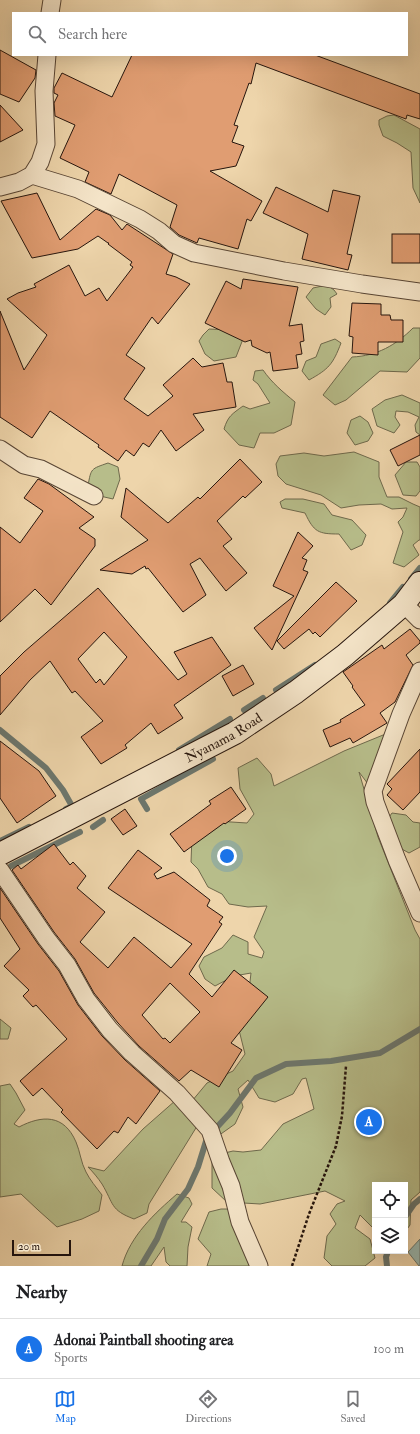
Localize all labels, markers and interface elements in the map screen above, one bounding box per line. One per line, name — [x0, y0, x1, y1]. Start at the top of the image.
search box — [12, 12, 408, 56]
icon: search — [26, 23, 48, 45]
text: Search here — [58, 25, 127, 44]
street label: Nyanama Road — [182, 709, 265, 766]
your location — [217, 846, 237, 866]
pin: A — [356, 1107, 382, 1137]
map controls — [372, 1182, 408, 1254]
button: locate — [372, 1182, 408, 1218]
button: layers — [372, 1218, 408, 1254]
scale bar — [12, 1238, 71, 1257]
text: 20 m — [18, 1240, 40, 1253]
text: Nearby — [16, 1282, 67, 1303]
text: Adonai Paintball shooting area — [54, 1331, 233, 1350]
text: A — [25, 1341, 33, 1357]
text: 100 m — [373, 1341, 404, 1357]
text: Sports — [54, 1350, 88, 1366]
tab: Map — [54, 1388, 76, 1425]
tab: Directions — [185, 1388, 232, 1425]
tab: Saved — [340, 1388, 366, 1425]

